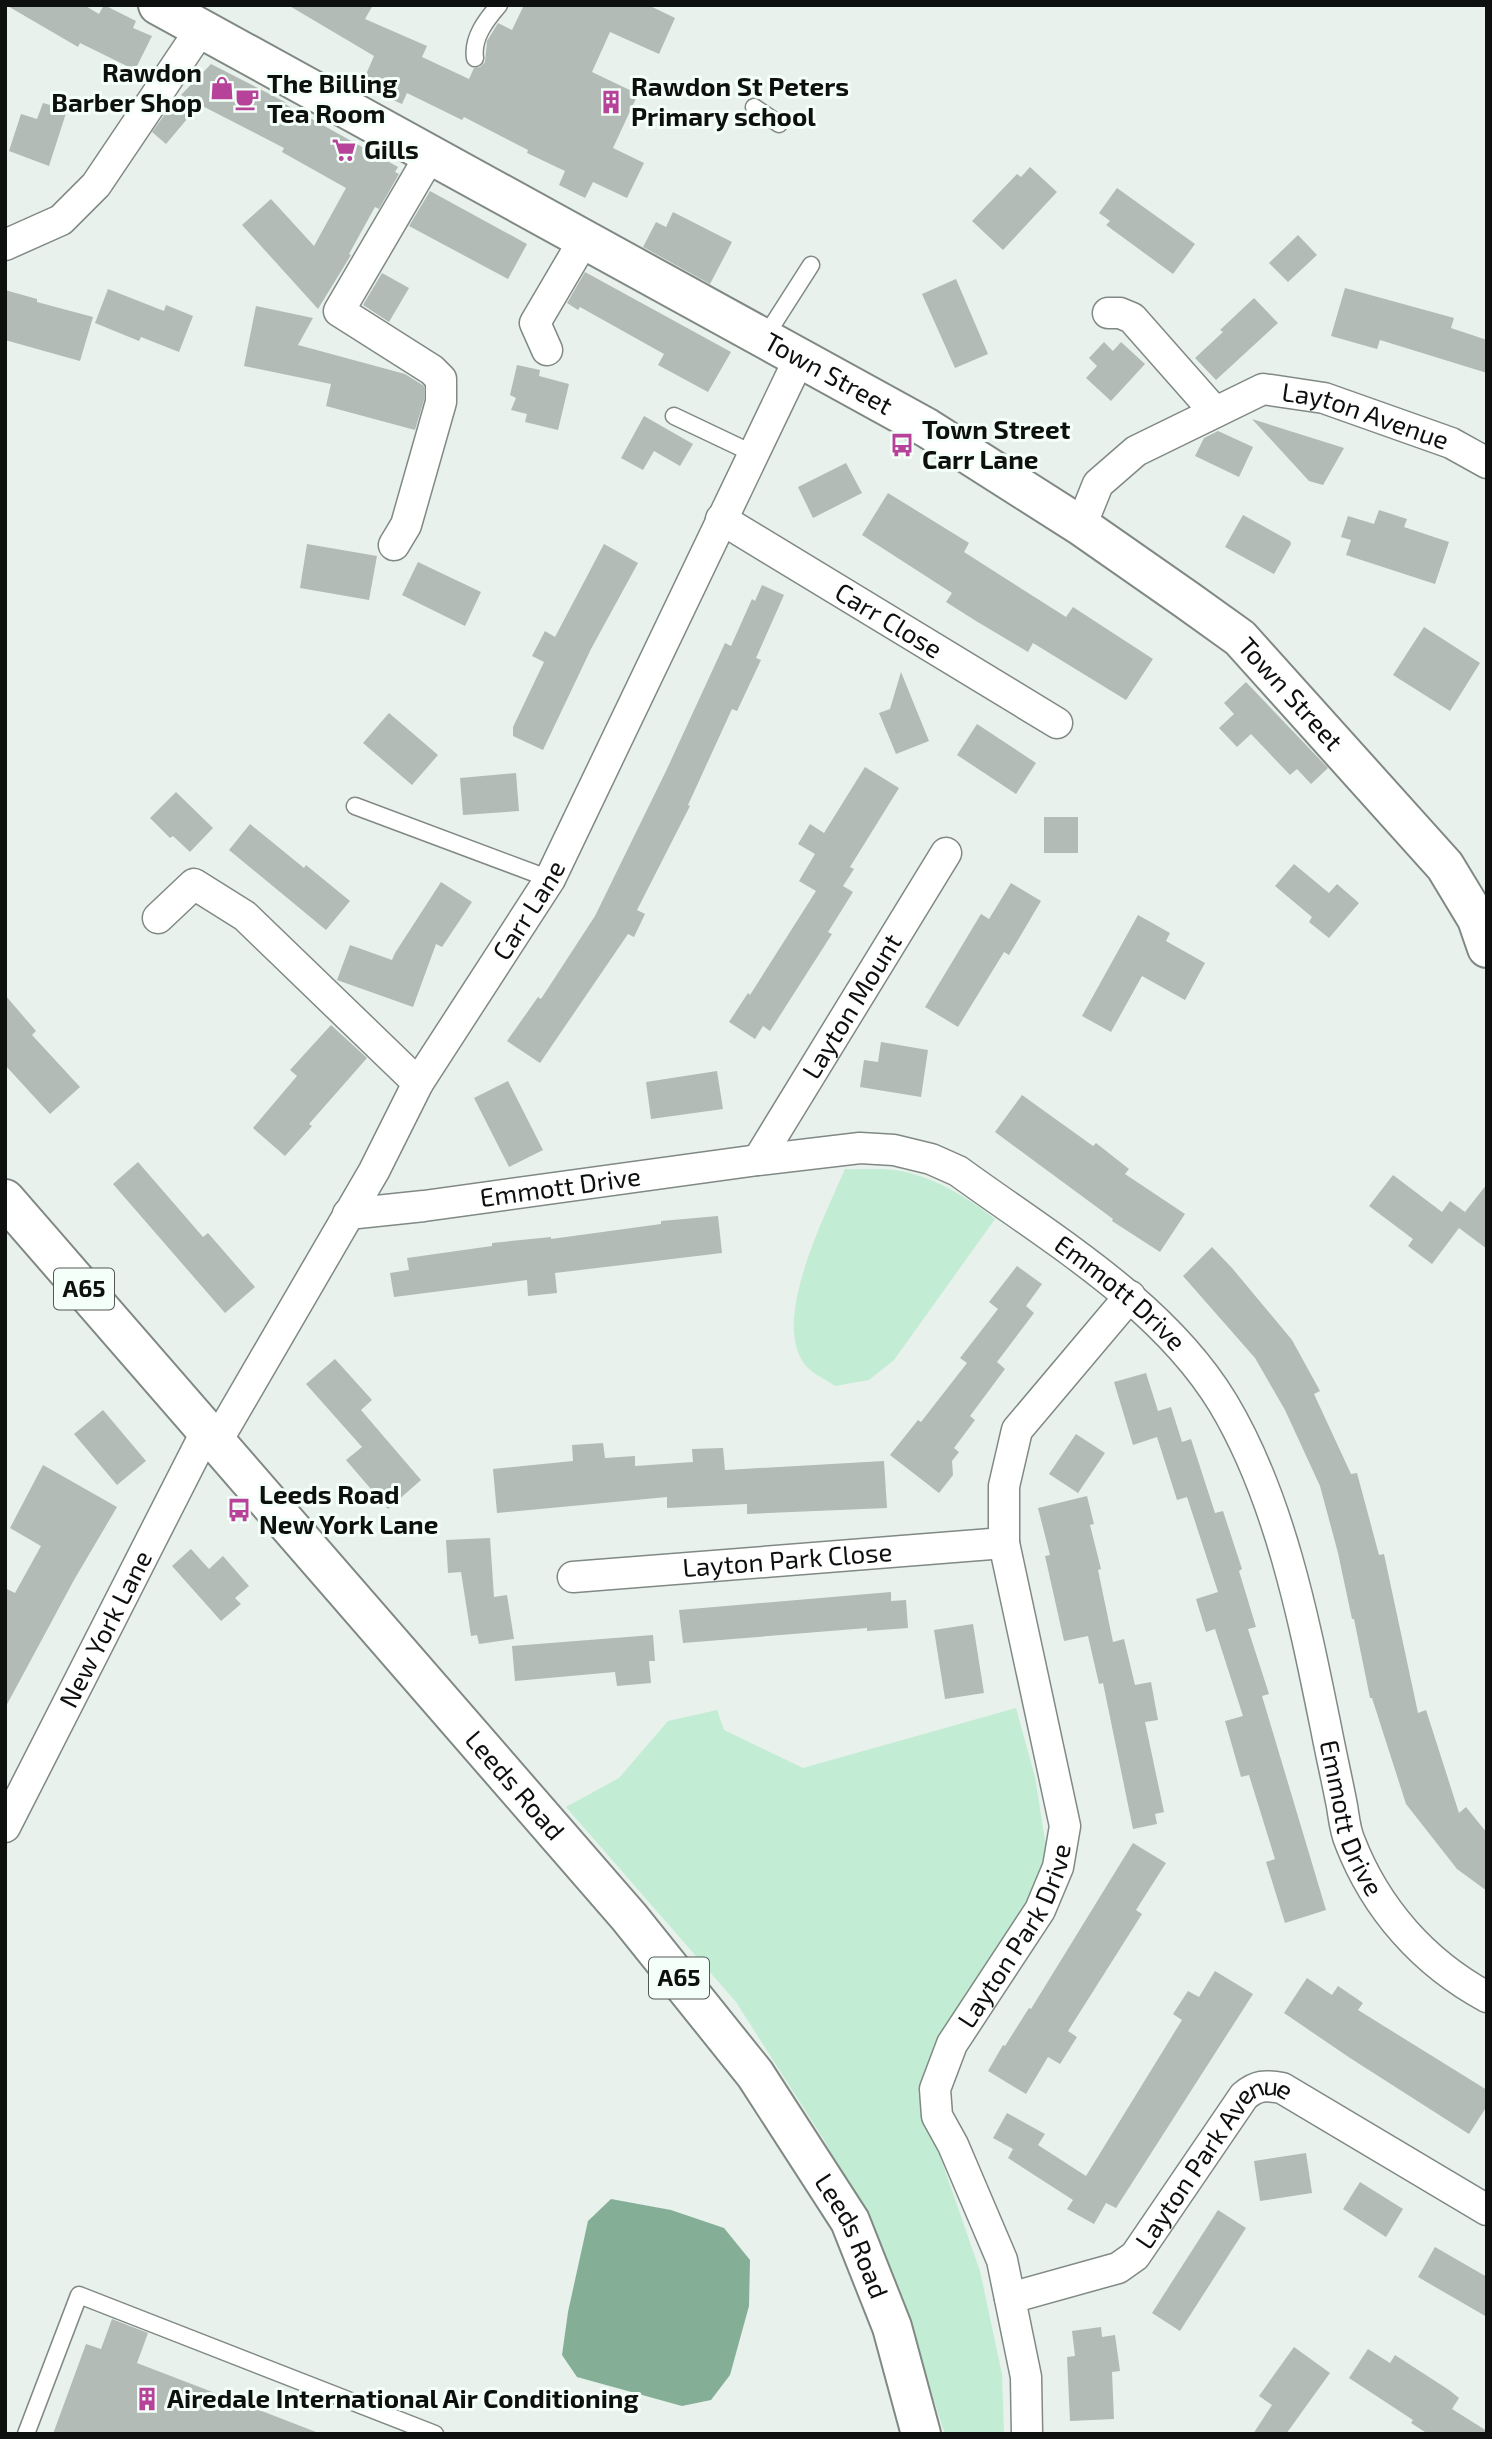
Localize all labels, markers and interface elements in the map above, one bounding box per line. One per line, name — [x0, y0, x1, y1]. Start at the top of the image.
place label: Rawdon Barber Shop — [51, 56, 202, 117]
place label: The Billing Tea Room — [267, 67, 397, 128]
place label: Rawdon St Peters Primary school — [631, 70, 849, 132]
shop icon: Rawdon Barber Shop — [208, 74, 236, 102]
cafe icon: The Billing Tea Room — [233, 85, 261, 113]
building icon: Rawdon St Peters Primary school — [597, 88, 625, 116]
place label: Gills — [364, 133, 419, 164]
supermarket icon: Gills — [330, 136, 358, 164]
street label: Town Street — [760, 325, 899, 420]
street label: Layton Avenue — [1280, 375, 1453, 455]
place label: Town Street Carr Lane — [922, 413, 1071, 474]
bus stop icon: Town Street Carr Lane — [888, 431, 916, 459]
street label: Carr Close — [830, 575, 949, 664]
street label: Town Street — [1233, 630, 1350, 756]
street label: Carr Lane — [485, 855, 571, 965]
street label: Layton Mount — [795, 927, 907, 1084]
street label: Emmott Drive — [478, 1159, 643, 1212]
street label: Emmott Drive — [1049, 1228, 1193, 1356]
road number: A65 — [54, 1268, 114, 1310]
place label: Leeds Road New York Lane — [259, 1478, 438, 1539]
bus stop icon: Leeds Road New York Lane — [225, 1496, 253, 1524]
street label: Layton Park Close — [681, 1535, 893, 1582]
street label: New York Lane — [51, 1545, 157, 1712]
street label: Leeds Road — [460, 1723, 572, 1846]
street label: Emmott Drive — [1315, 1737, 1391, 1901]
street label: Layton Park Drive — [950, 1841, 1076, 2033]
road number: A65 — [649, 1957, 709, 1998]
street label: Layton Park Avenue — [1128, 2069, 1299, 2254]
street label: Leeds Road — [809, 2167, 896, 2302]
place label: Airedale International Air Conditioning — [167, 2382, 639, 2413]
building icon: Airedale International Air Conditioning — [133, 2385, 161, 2413]

